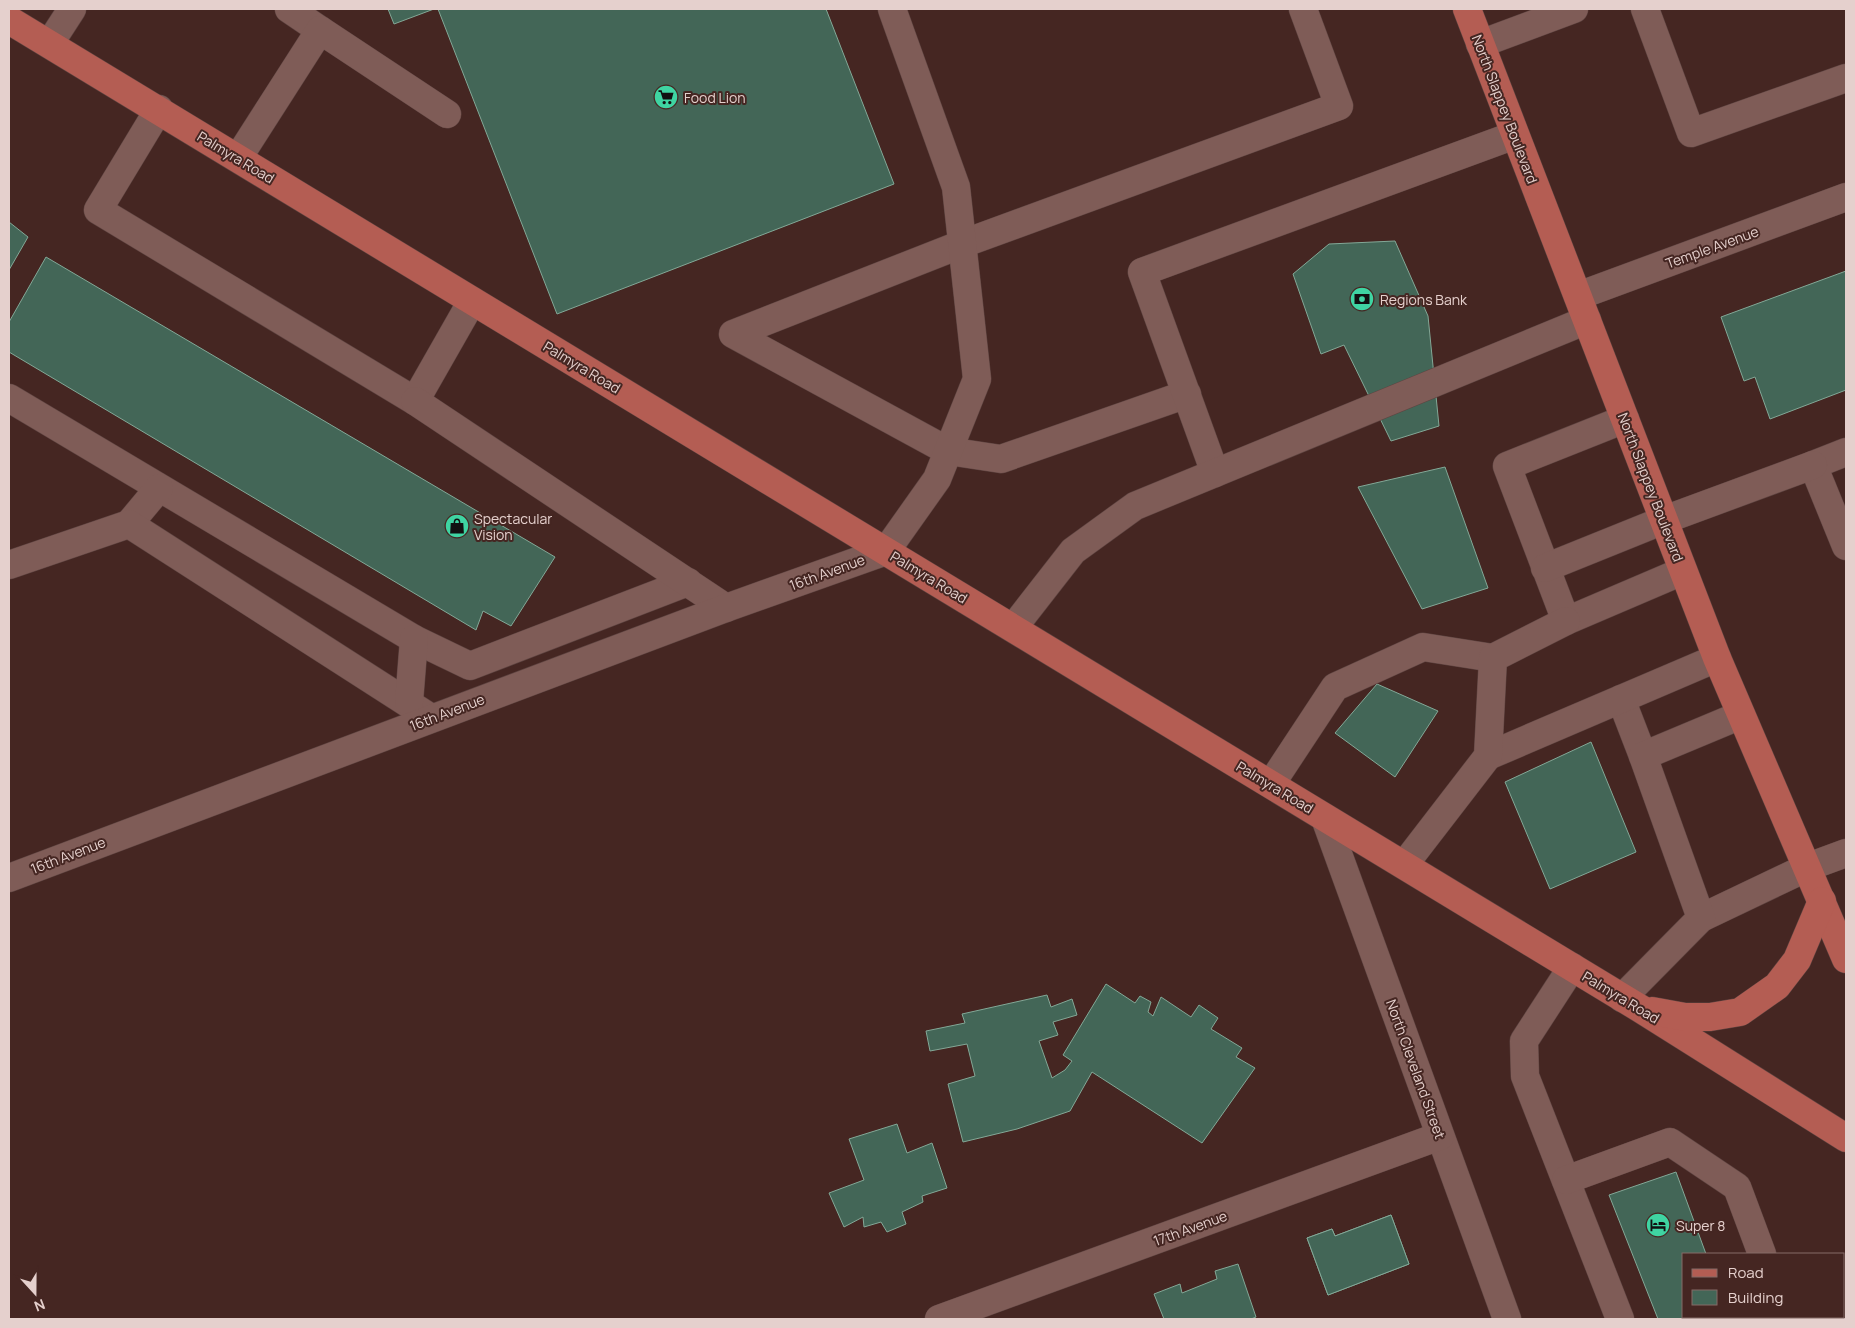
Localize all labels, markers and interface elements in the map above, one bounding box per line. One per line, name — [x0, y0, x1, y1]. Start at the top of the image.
street label: North Slappey Boulevard — [1468, 32, 1542, 186]
supermarket icon: Food Lion — [653, 84, 679, 110]
place label: Food Lion — [684, 88, 746, 107]
street label: Palmyra Road — [194, 127, 278, 187]
street label: Temple Avenue — [1663, 221, 1761, 273]
bank icon: Regions Bank — [1349, 286, 1375, 312]
place label: Regions Bank — [1380, 290, 1468, 309]
street label: Palmyra Road — [540, 337, 624, 397]
street label: North Slappey Boulevard — [1614, 410, 1688, 564]
place label: Spectacular Vision — [474, 509, 552, 544]
shop icon: Spectacular Vision — [444, 513, 470, 539]
street label: Palmyra Road — [887, 547, 971, 607]
street label: 16th Avenue — [787, 550, 867, 594]
street label: 16th Avenue — [407, 689, 487, 735]
street label: Palmyra Road — [1233, 757, 1317, 817]
street label: 16th Avenue — [28, 832, 108, 878]
street label: Palmyra Road — [1579, 967, 1663, 1027]
street label: North Cleveland Street — [1382, 997, 1450, 1142]
street label: 17th Avenue — [1151, 1206, 1229, 1250]
hotel icon: Super 8 — [1645, 1212, 1671, 1238]
place label: Super 8 — [1676, 1216, 1725, 1235]
legend — [1682, 1253, 1845, 1318]
text: Road — [1728, 1262, 1764, 1283]
north arrow — [10, 1268, 60, 1318]
text: Building — [1728, 1287, 1783, 1308]
text: N — [32, 1295, 48, 1316]

